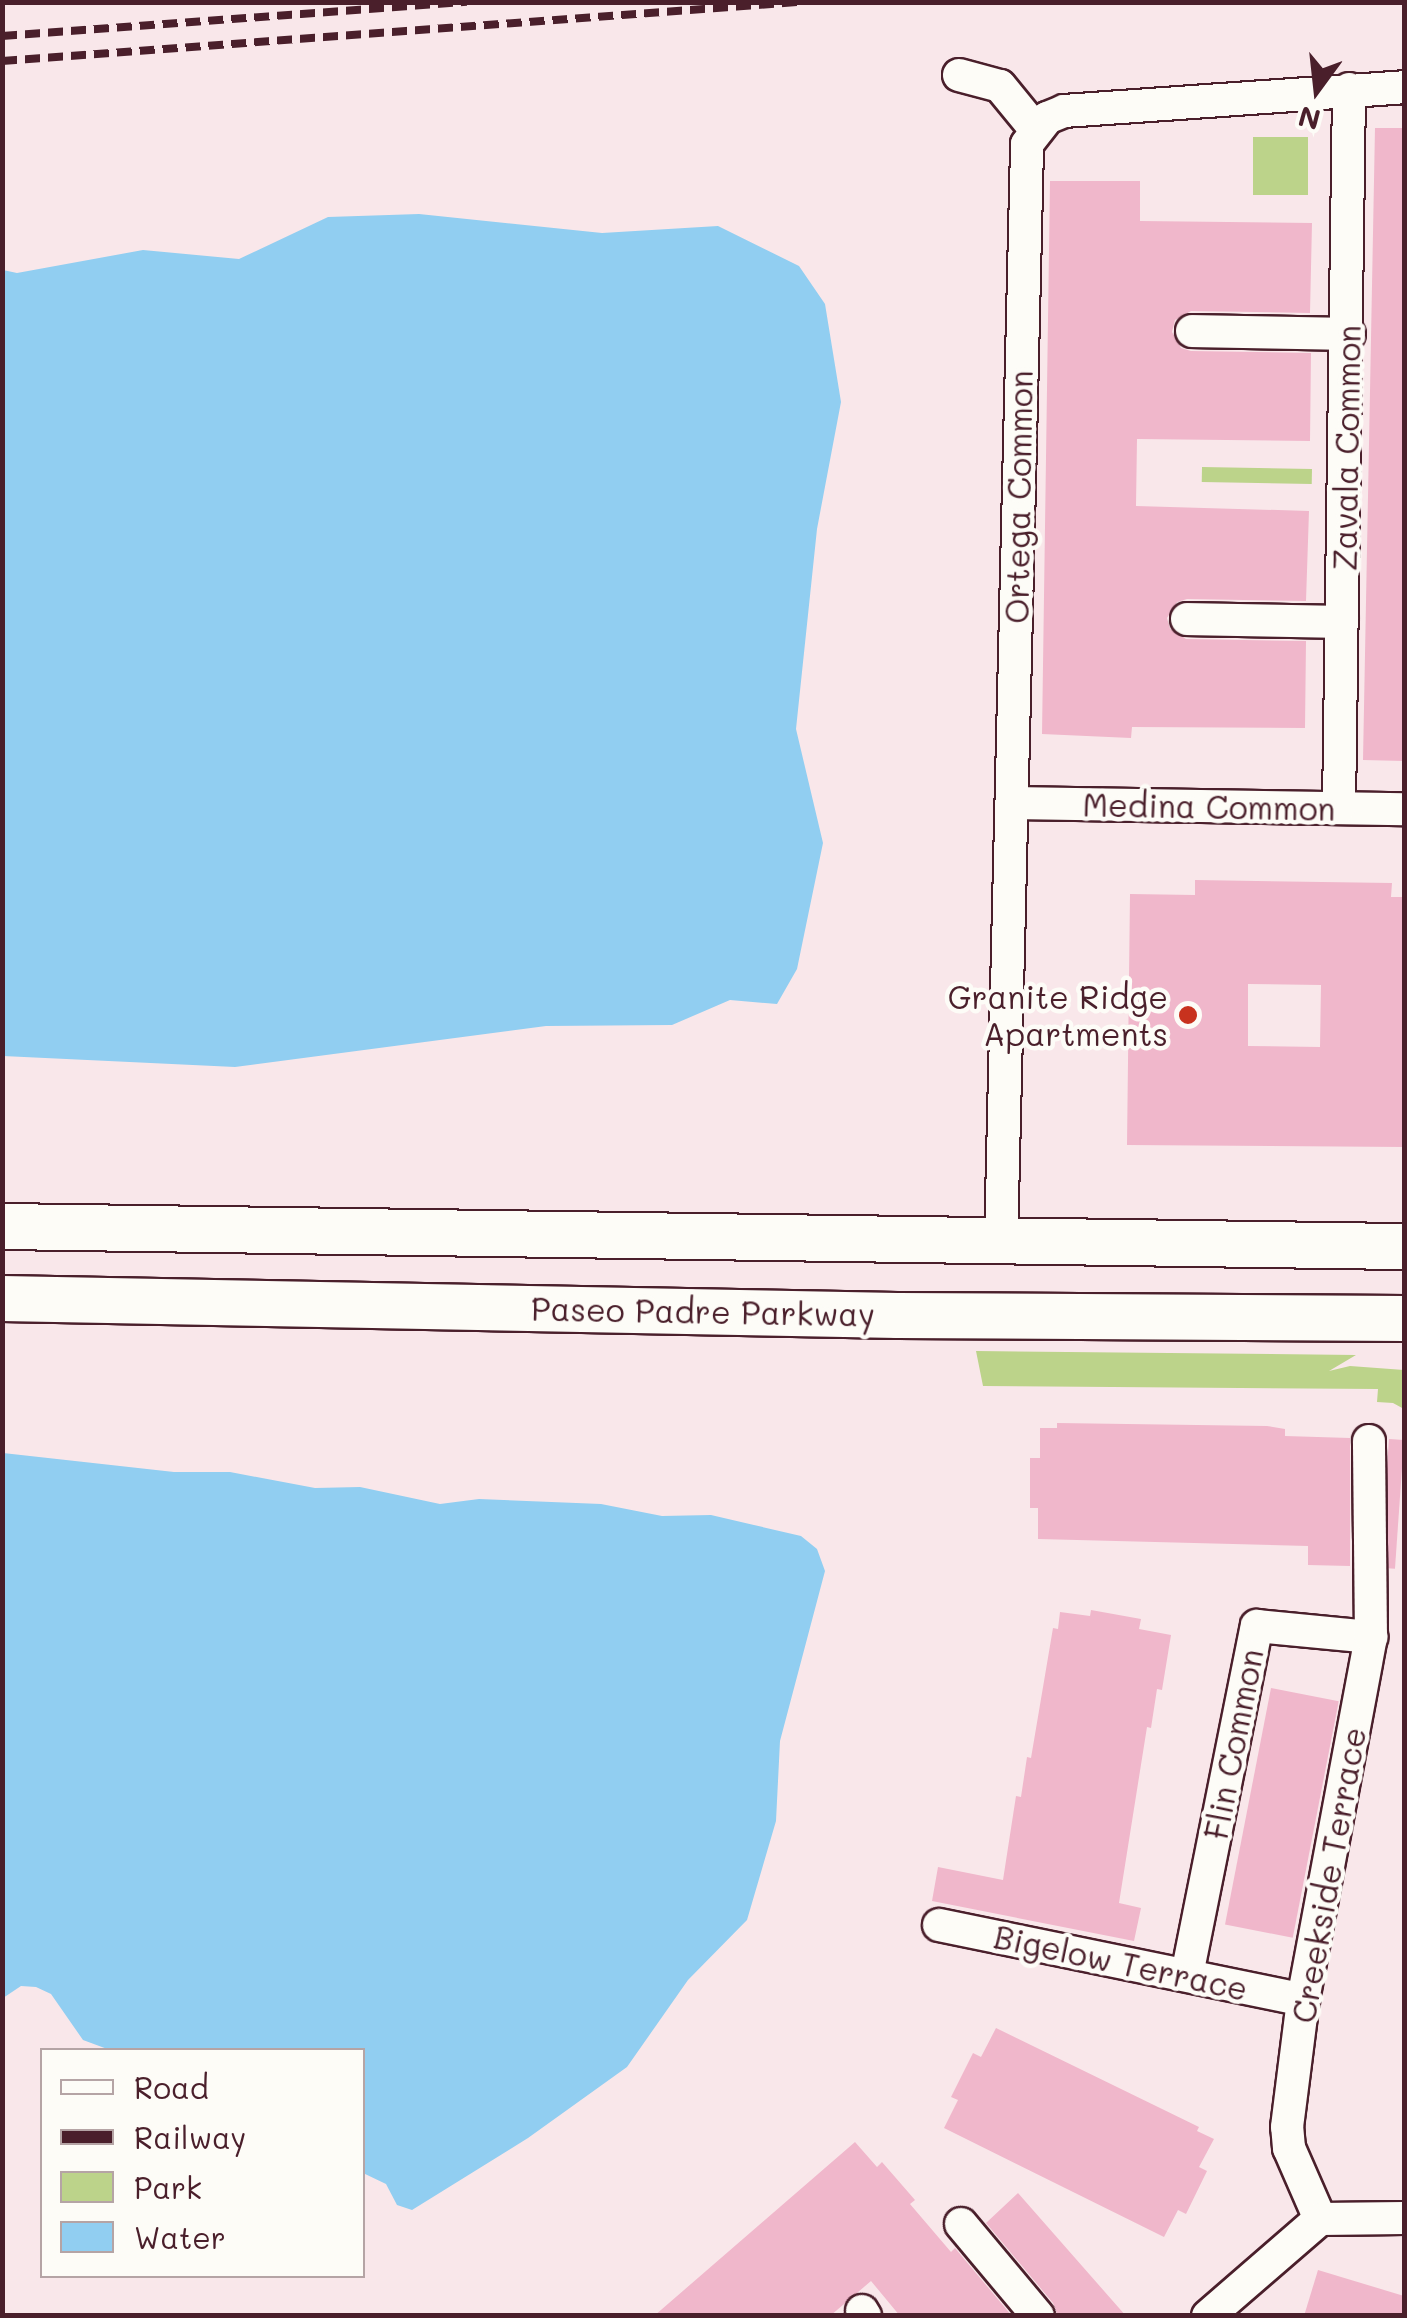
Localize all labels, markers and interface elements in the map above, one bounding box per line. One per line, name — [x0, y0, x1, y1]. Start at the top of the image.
north arrow — [1267, 40, 1367, 140]
text: N — [1294, 99, 1324, 139]
street label: Zavala Common — [1325, 325, 1367, 571]
street label: Ortega Common — [997, 370, 1039, 624]
street label: Medina Common — [1082, 785, 1336, 827]
place label: Granite Ridge Apartments — [948, 978, 1168, 1053]
marker: Granite Ridge Apartments — [1177, 1004, 1199, 1026]
street label: Paseo Padre Parkway — [531, 1289, 875, 1333]
street label: Flin Common — [1196, 1646, 1270, 1842]
street label: Creekside Terrace — [1283, 1724, 1373, 2026]
street label: Bigelow Terrace — [991, 1916, 1251, 2008]
legend — [40, 2048, 365, 2278]
text: Road — [134, 2067, 209, 2107]
text: Railway — [134, 2117, 246, 2157]
text: Park — [134, 2167, 202, 2207]
text: Water — [134, 2217, 226, 2257]

